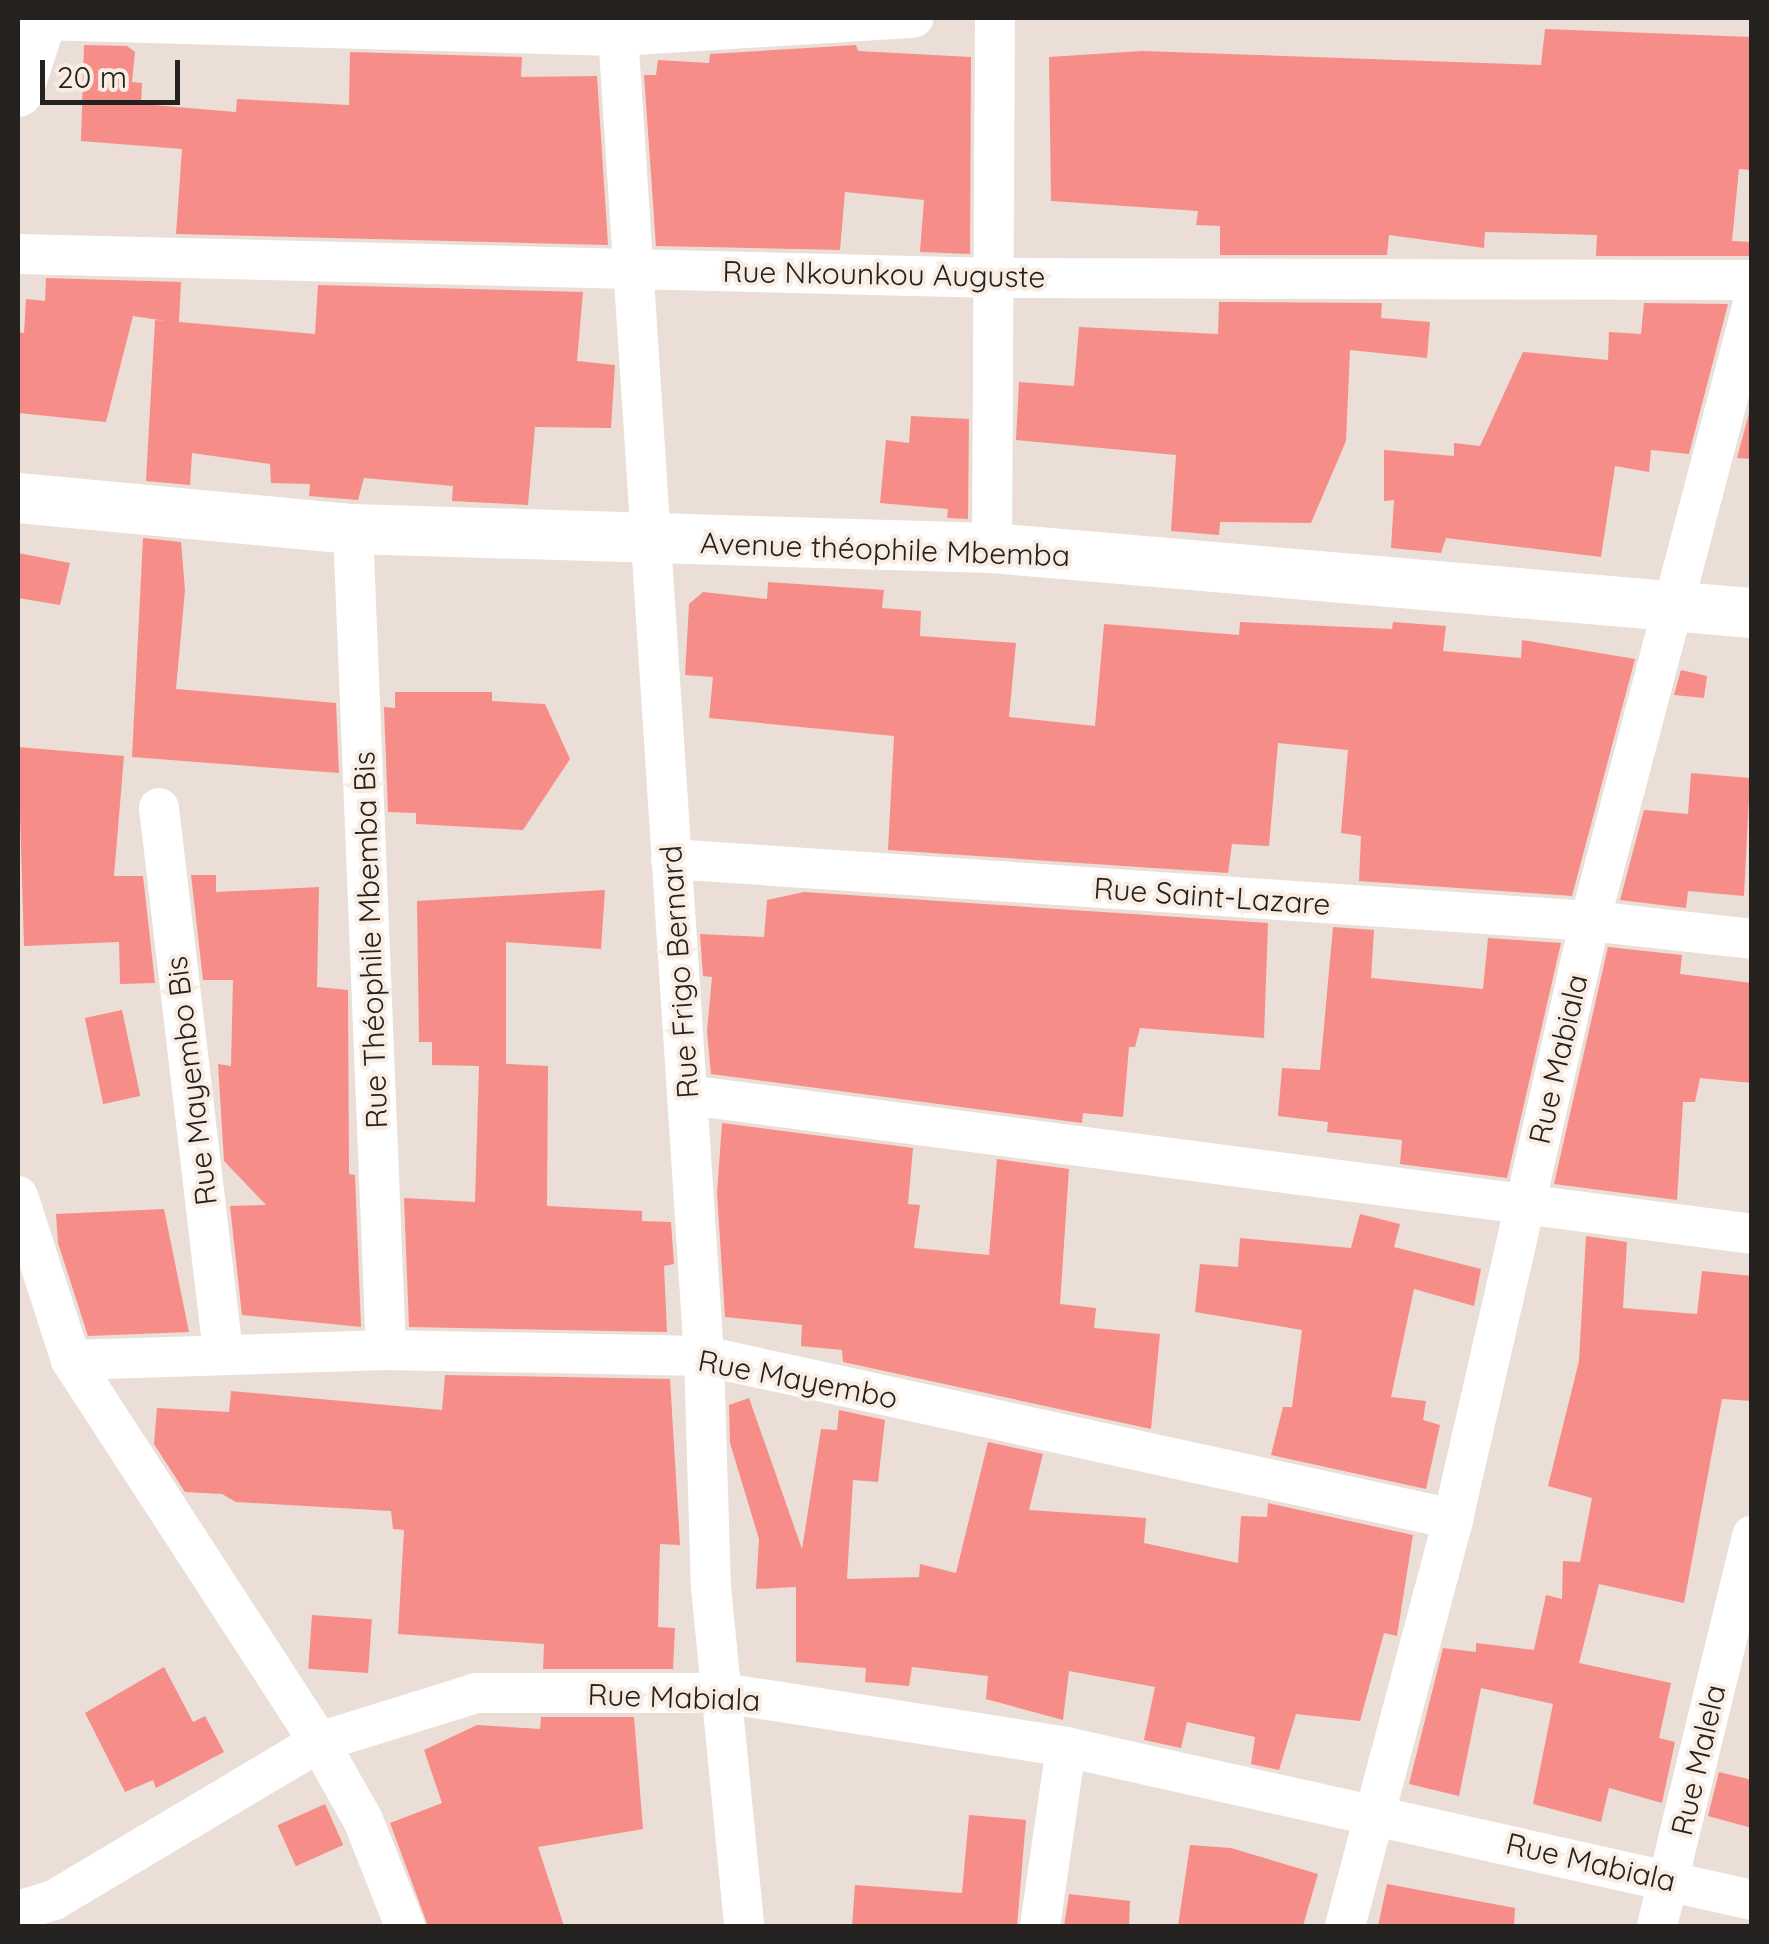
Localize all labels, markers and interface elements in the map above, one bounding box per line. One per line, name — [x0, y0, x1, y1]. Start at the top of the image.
scale bar — [45, 40, 185, 102]
text: 20 m — [57, 58, 127, 96]
street label: Rue Nkounkou Auguste — [722, 253, 1046, 295]
street label: Avenue théophile Mbemba — [699, 525, 1071, 573]
street label: Rue Théophile Mbemba Bis — [345, 751, 395, 1129]
street label: Rue Frigo Bernard — [652, 844, 706, 1100]
street label: Rue Saint-Lazare — [1092, 870, 1332, 922]
street label: Rue Mayembo Bis — [158, 954, 224, 1208]
street label: Rue Mabiala — [1521, 971, 1595, 1147]
street label: Rue Mayembo — [695, 1342, 901, 1416]
street label: Rue Mabiala — [587, 1676, 761, 1718]
street label: Rue Malela — [1663, 1681, 1733, 1839]
street label: Rue Mabiala — [1503, 1825, 1679, 1899]

